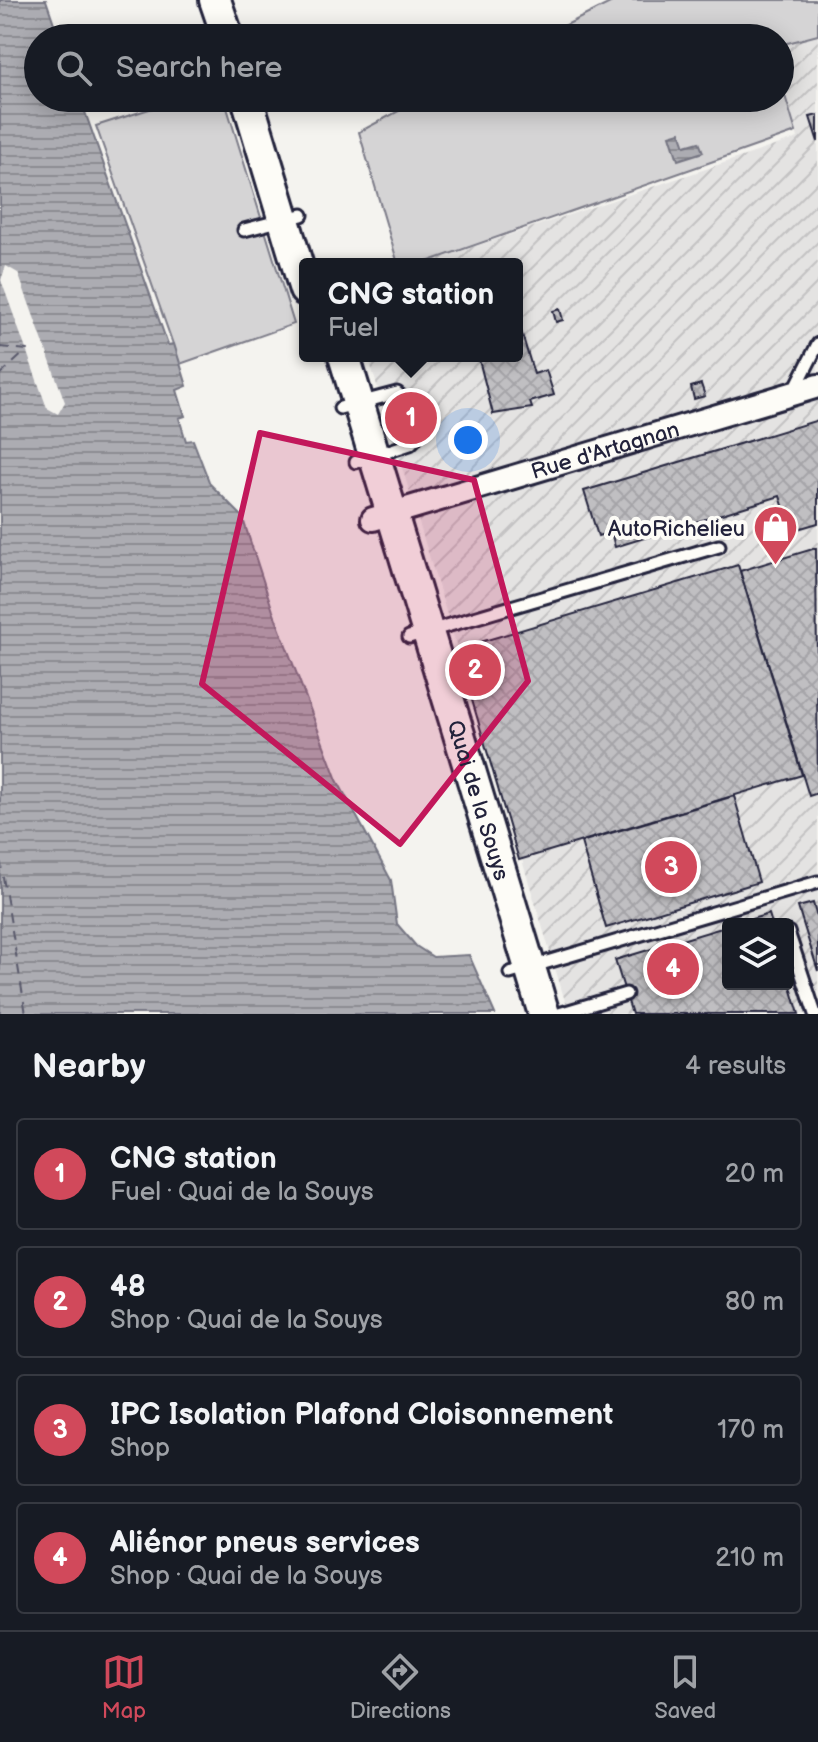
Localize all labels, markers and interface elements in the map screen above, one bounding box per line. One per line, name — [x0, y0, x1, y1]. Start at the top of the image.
search box — [24, 24, 794, 112]
icon: search — [52, 46, 96, 90]
text: Search here — [116, 50, 282, 86]
popup — [299, 258, 523, 362]
text: CNG station — [328, 277, 494, 313]
text: Fuel — [328, 313, 379, 344]
pin: 1 — [385, 388, 437, 448]
street label: Rue d'Artagnan — [528, 416, 683, 486]
your location — [448, 420, 488, 460]
shop icon: AutoRichelieu — [752, 504, 800, 567]
place label: AutoRichelieu — [608, 516, 745, 543]
pin: 2 — [449, 640, 501, 700]
street label: Quai de la Souys — [440, 717, 515, 884]
pin: 3 — [645, 837, 697, 897]
map controls — [722, 918, 794, 990]
button: layers — [722, 918, 794, 990]
pin: 4 — [647, 939, 699, 999]
text: Nearby — [32, 1046, 146, 1087]
text: 4 results — [685, 1051, 786, 1082]
text: CNG station — [110, 1141, 277, 1177]
text: 1 — [55, 1159, 65, 1190]
text: 20 m — [725, 1159, 784, 1190]
text: Fuel · Quai de la Souys — [110, 1177, 374, 1208]
text: 48 — [110, 1269, 146, 1305]
text: 2 — [52, 1287, 68, 1318]
text: 80 m — [725, 1287, 784, 1318]
text: Shop · Quai de la Souys — [110, 1305, 383, 1336]
text: IPC Isolation Plafond Cloisonnement — [110, 1397, 613, 1433]
text: 3 — [52, 1415, 68, 1446]
text: 170 m — [717, 1415, 784, 1446]
text: Shop — [110, 1433, 170, 1464]
text: Aliénor pneus services — [110, 1525, 420, 1561]
text: 4 — [52, 1543, 68, 1574]
text: 210 m — [715, 1543, 784, 1574]
text: Shop · Quai de la Souys — [110, 1561, 383, 1592]
tab: Map — [102, 1650, 146, 1725]
tab: Directions — [350, 1650, 451, 1725]
tab: Saved — [654, 1650, 716, 1725]

